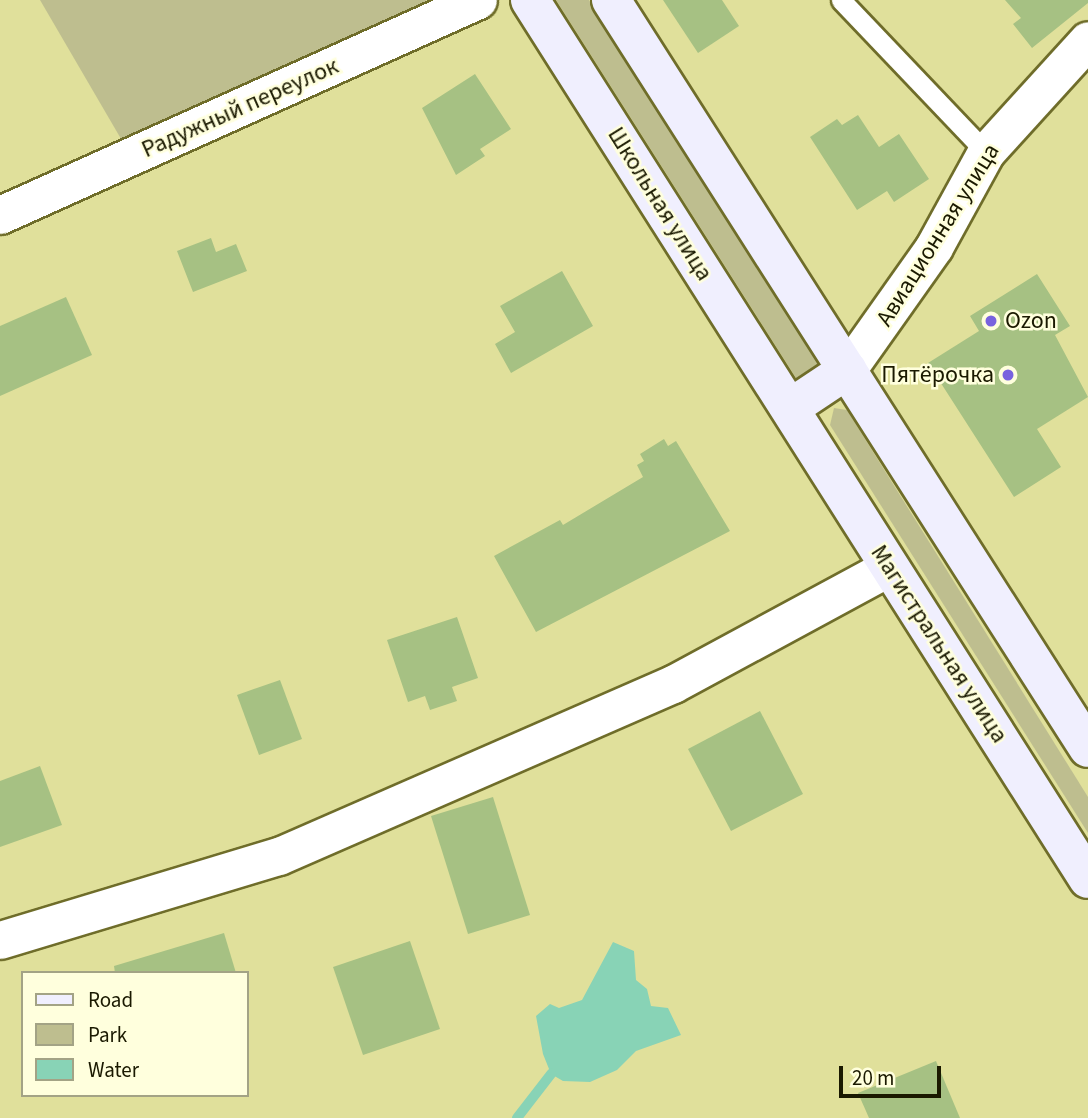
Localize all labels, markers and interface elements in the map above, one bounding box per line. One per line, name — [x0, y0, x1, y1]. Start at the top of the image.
street label: Радужный переулок — [137, 52, 343, 164]
street label: Школьная улица — [601, 122, 719, 286]
street label: Авиационная улица — [870, 138, 1006, 332]
place label: Ozon — [1005, 307, 1057, 335]
marker: Ozon — [983, 313, 999, 329]
place label: Пятёрочка — [881, 361, 994, 389]
marker: Пятёрочка — [1000, 367, 1016, 383]
street label: Магистральная улица — [864, 540, 1014, 748]
legend — [21, 971, 248, 1097]
text: Road — [88, 985, 133, 1015]
text: Park — [88, 1020, 127, 1050]
scale bar — [843, 1052, 944, 1096]
text: Water — [88, 1055, 139, 1085]
text: 20 m — [852, 1063, 894, 1093]

